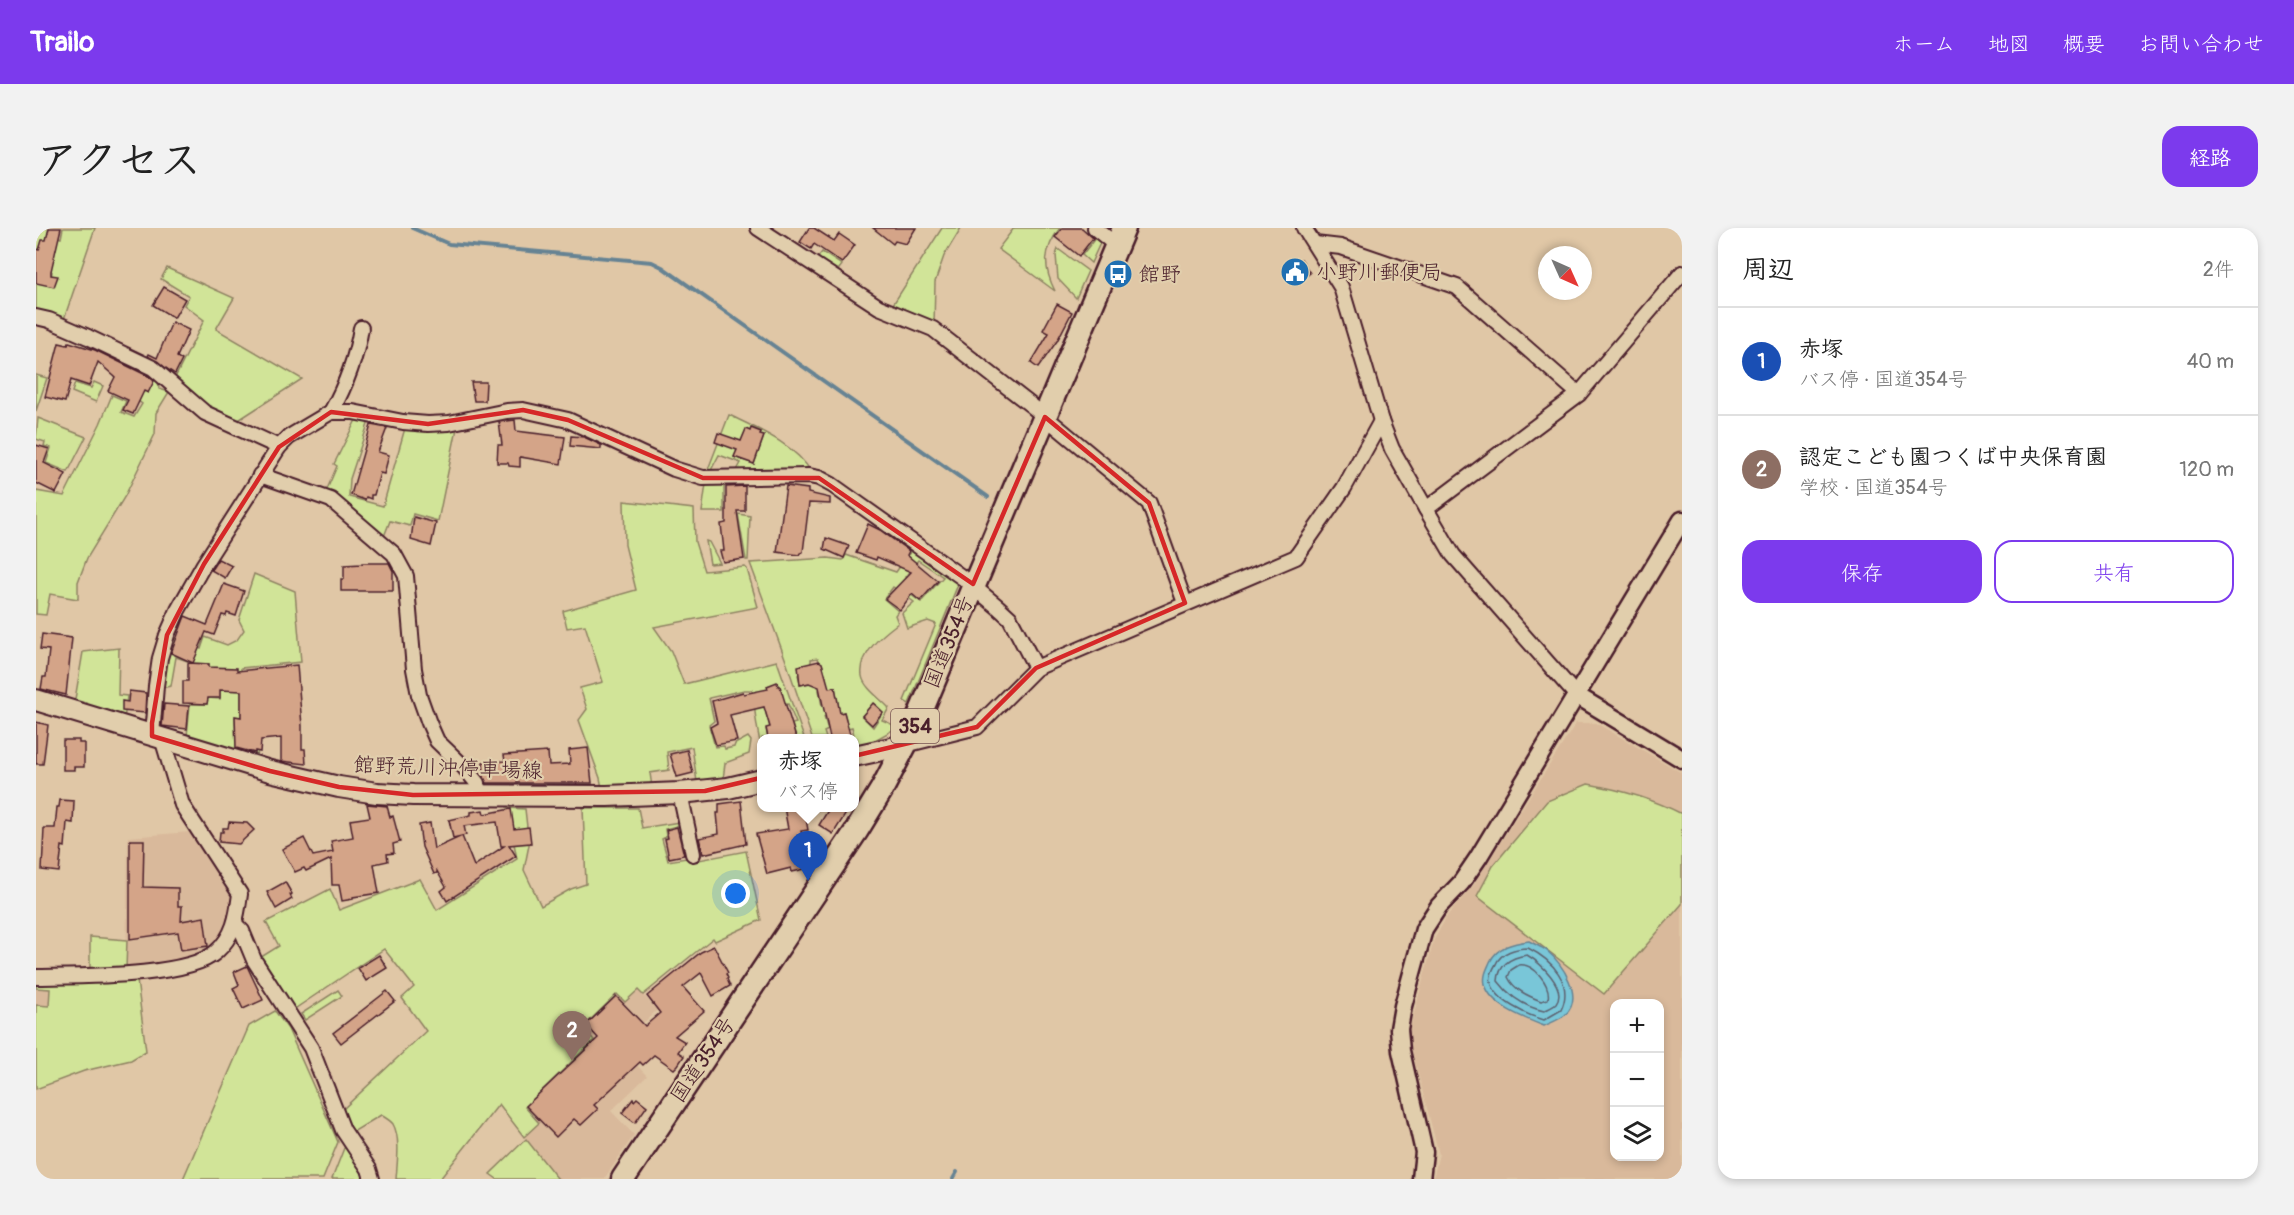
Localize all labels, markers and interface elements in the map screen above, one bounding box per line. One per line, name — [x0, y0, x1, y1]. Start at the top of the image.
text: Trailo — [30, 25, 94, 60]
text: ホーム — [1893, 31, 1955, 58]
text: 地図 — [1988, 31, 2030, 58]
text: 概要 — [2063, 31, 2105, 58]
text: お問い合わせ — [2138, 31, 2264, 58]
button: 経路 — [2162, 126, 2258, 187]
text: アクセス — [36, 135, 201, 187]
north arrow — [1538, 246, 1592, 300]
text: 周辺 — [1742, 254, 1794, 286]
public building icon: 小野川郵便局 — [1279, 256, 1311, 288]
text: 2件 — [2203, 257, 2234, 282]
bus stop icon: 館野 — [1102, 258, 1134, 290]
place label: 小野川郵便局 — [1316, 259, 1442, 286]
place label: 館野 — [1139, 261, 1181, 288]
text: 赤塚 — [1799, 335, 1843, 363]
text: 1 — [1758, 349, 1765, 374]
text: 40 m — [2187, 349, 2234, 374]
text: バス停 · 国道354号 — [1799, 367, 1968, 392]
text: 認定こども園つくば中央保育園 — [1799, 443, 2107, 471]
text: 2 — [1756, 457, 1767, 482]
text: 120 m — [2179, 457, 2234, 482]
text: 学校 · 国道354号 — [1799, 475, 1948, 500]
button: 保存 — [1742, 540, 1982, 603]
button: 共有 — [1994, 540, 2234, 603]
street label: 国道354号 — [918, 591, 980, 693]
road number: 354 — [891, 709, 939, 743]
popup — [757, 734, 859, 812]
text: 赤塚 — [778, 747, 822, 775]
street label: 館野荒川沖停車場線 — [353, 751, 543, 785]
text: バス停 — [778, 779, 838, 804]
pin: 1 — [788, 832, 828, 881]
your location — [721, 879, 750, 908]
map controls — [1610, 999, 1664, 1161]
button: + — [1610, 999, 1664, 1053]
pin: 2 — [552, 1012, 592, 1061]
street label: 国道354号 — [664, 1012, 742, 1108]
button: − — [1610, 1053, 1664, 1107]
button: layers — [1610, 1107, 1664, 1161]

